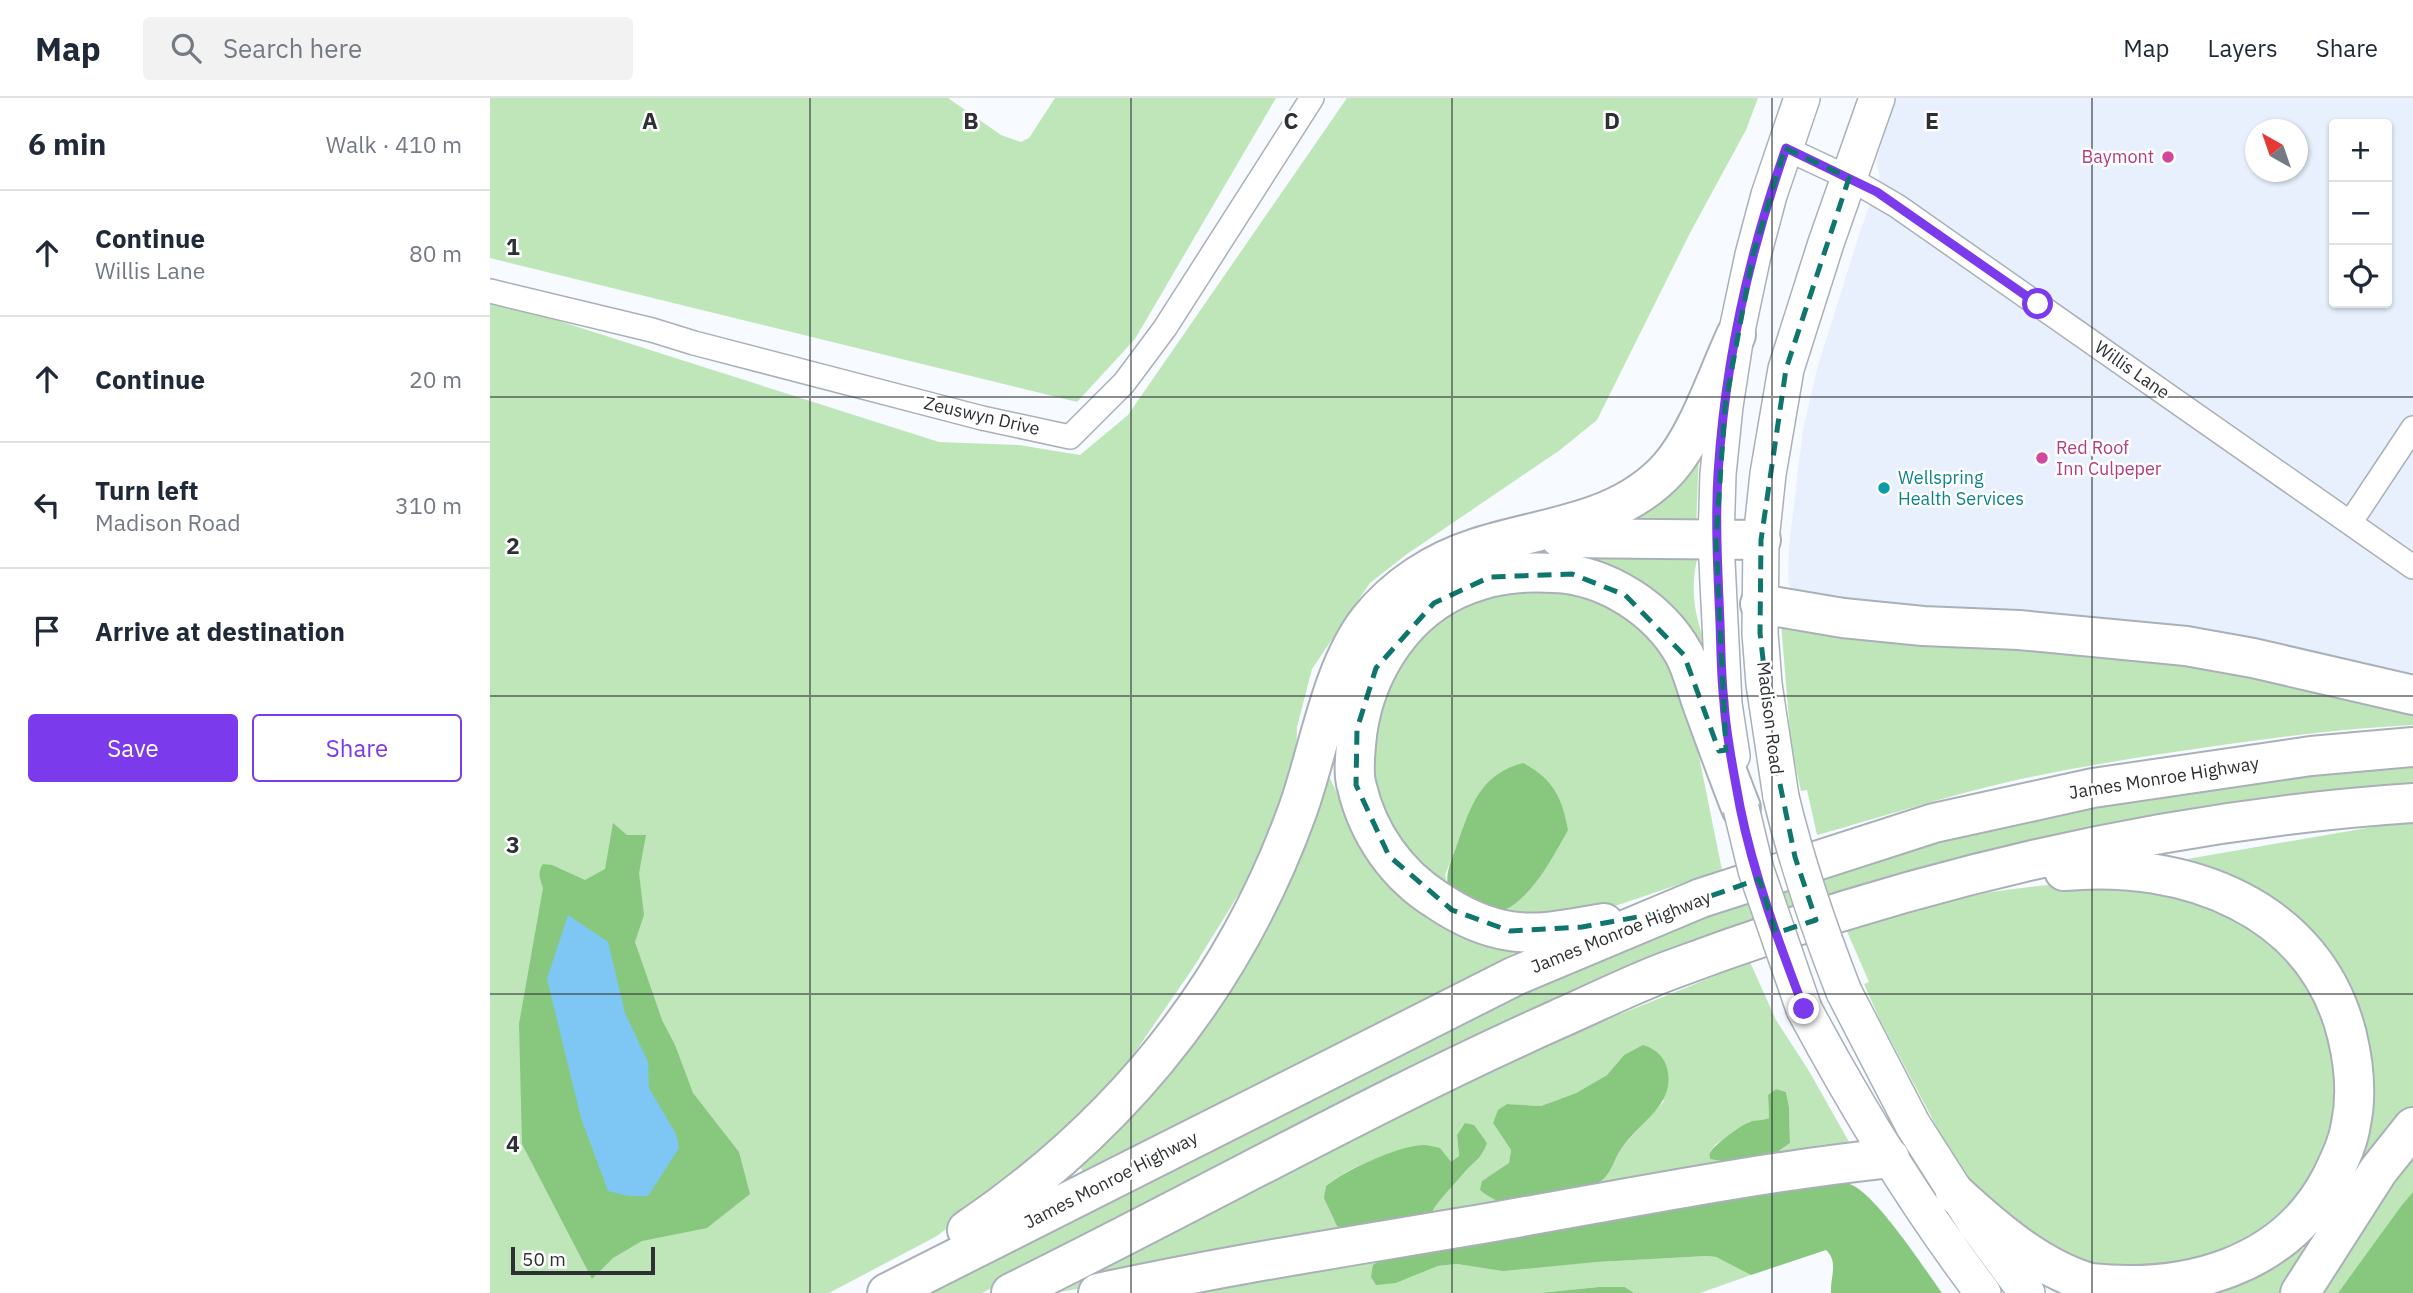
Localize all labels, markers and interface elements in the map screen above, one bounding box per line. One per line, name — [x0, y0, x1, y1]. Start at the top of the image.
search box — [143, 17, 633, 80]
text: Map — [35, 27, 101, 70]
icon: search — [167, 29, 205, 67]
text: Search here — [223, 31, 362, 65]
text: Map — [2123, 32, 2170, 64]
text: Layers — [2208, 32, 2278, 64]
text: Share — [2316, 32, 2378, 64]
text: A — [642, 105, 658, 135]
text: B — [963, 105, 979, 135]
text: C — [1284, 105, 1299, 135]
text: D — [1604, 105, 1620, 135]
text: E — [1925, 105, 1939, 135]
north arrow — [2245, 119, 2308, 182]
map controls — [2329, 119, 2392, 308]
button: + — [2329, 119, 2392, 182]
text: 6 min — [28, 124, 106, 163]
text: Walk · 410 m — [326, 129, 462, 159]
place label: Baymont — [2081, 145, 2154, 168]
marker: Baymont — [2160, 149, 2176, 165]
button: − — [2329, 182, 2392, 245]
text: Continue — [95, 221, 205, 255]
text: 1 — [506, 231, 520, 261]
icon: ahead — [28, 234, 66, 272]
text: 80 m — [409, 238, 462, 268]
button: locate — [2329, 245, 2392, 308]
text: Willis Lane — [95, 255, 206, 285]
route start — [2022, 288, 2053, 319]
street label: Willis Lane — [2090, 335, 2174, 404]
icon: ahead — [28, 360, 66, 398]
text: Continue — [95, 362, 205, 396]
text: 20 m — [409, 364, 462, 394]
street label: Zeuswyn Drive — [922, 391, 1042, 440]
place label: Red Roof Inn Culpeper — [2056, 436, 2162, 480]
marker: Red Roof Inn Culpeper — [2034, 450, 2050, 466]
place label: Wellspring Health Services — [1898, 466, 2024, 510]
text: Turn left — [95, 473, 198, 507]
marker: Wellspring Health Services — [1876, 480, 1892, 496]
icon: left — [28, 486, 66, 524]
text: 310 m — [395, 490, 462, 520]
text: Madison Road — [95, 507, 241, 537]
text: 2 — [506, 530, 520, 560]
icon: arrive — [28, 612, 66, 650]
text: Arrive at destination — [95, 614, 345, 648]
street label: Madison Road — [1752, 660, 1789, 776]
button: Save — [28, 714, 238, 782]
button: Share — [252, 714, 462, 782]
street label: James Monroe Highway — [2067, 751, 2261, 804]
text: 3 — [506, 829, 520, 859]
street label: James Monroe Highway — [1527, 885, 1714, 978]
route end — [1788, 993, 1819, 1024]
street label: James Monroe Highway — [1020, 1126, 1202, 1233]
text: 4 — [506, 1128, 520, 1158]
scale bar — [511, 1244, 654, 1276]
text: 50 m — [522, 1247, 566, 1271]

